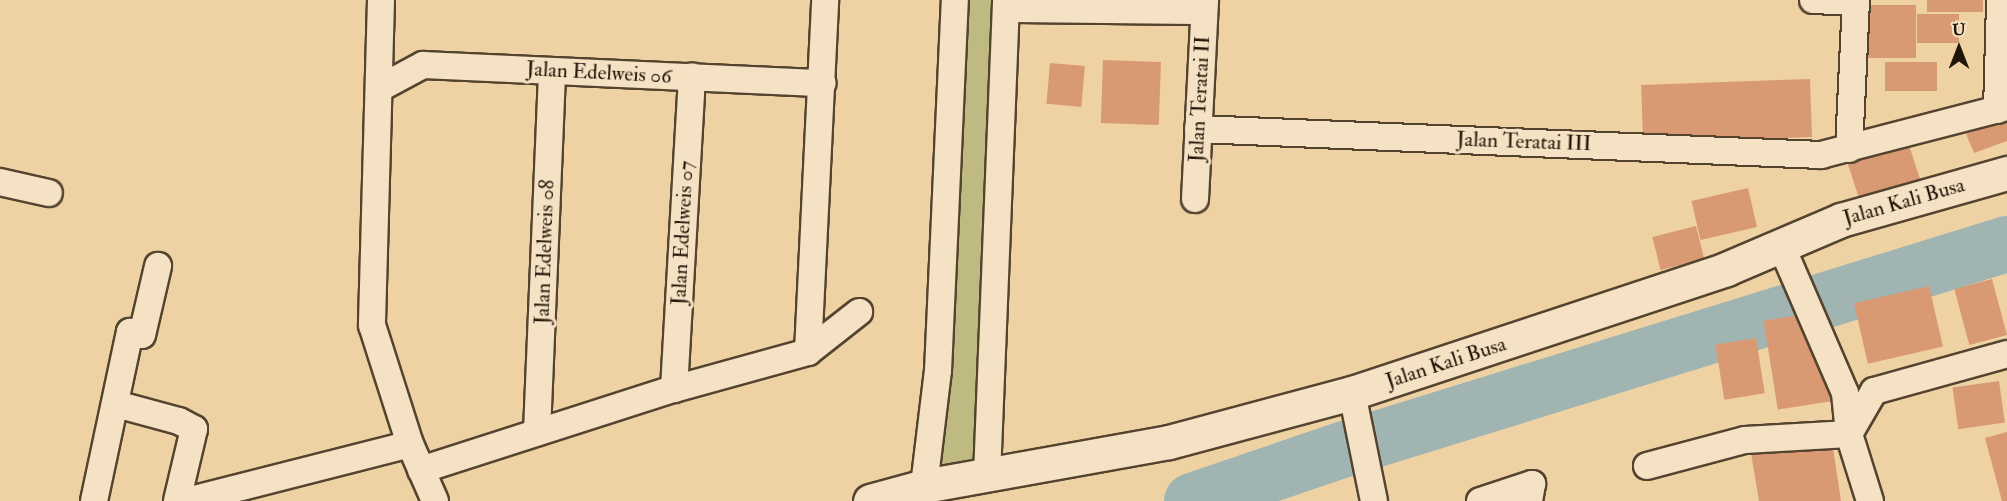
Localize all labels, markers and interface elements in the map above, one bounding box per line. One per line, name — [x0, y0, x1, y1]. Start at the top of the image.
north arrow — [1929, 18, 1989, 78]
text: U — [1952, 20, 1966, 40]
street label: Jalan Teratai II — [1184, 35, 1216, 163]
street label: Jalan Edelweis 06 — [526, 57, 672, 89]
street label: Jalan Teratai III — [1456, 127, 1592, 157]
street label: Jalan Edelweis 07 — [667, 160, 699, 306]
street label: Jalan Kali Busa — [1840, 173, 1968, 231]
street label: Jalan Edelweis 08 — [530, 179, 560, 325]
street label: Jalan Kali Busa — [1383, 332, 1509, 394]

